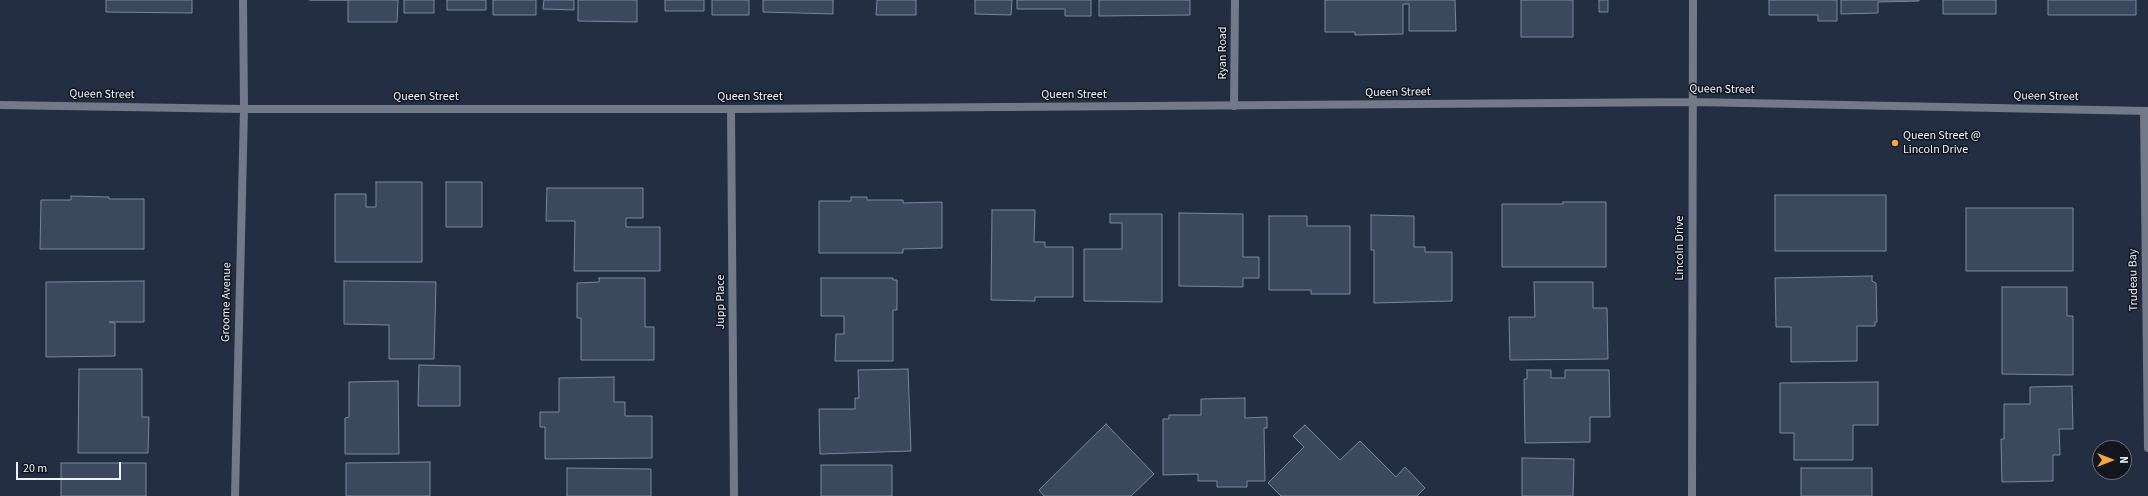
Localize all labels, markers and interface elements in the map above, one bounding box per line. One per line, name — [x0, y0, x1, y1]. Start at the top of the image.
street label: Ryan Road — [1216, 27, 1230, 79]
street label: Queen Street — [1689, 82, 1755, 98]
street label: Queen Street — [1365, 85, 1431, 101]
street label: Queen Street — [69, 87, 135, 103]
street label: Queen Street — [1041, 88, 1107, 102]
street label: Queen Street — [2013, 89, 2079, 105]
street label: Queen Street — [393, 90, 459, 104]
street label: Queen Street — [717, 90, 783, 104]
place label: Queen Street @ Lincoln Drive — [1903, 129, 1981, 157]
marker: Queen Street @ Lincoln Drive — [1890, 138, 1900, 148]
street label: Lincoln Drive — [1673, 215, 1687, 281]
street label: Trudeau Bay — [2126, 249, 2142, 311]
street label: Groome Avenue — [219, 262, 235, 342]
street label: Jupp Place — [714, 274, 728, 330]
north arrow — [2092, 440, 2132, 480]
scale bar — [18, 454, 123, 480]
text: N — [2116, 456, 2131, 464]
text: 20 m — [23, 460, 47, 477]

